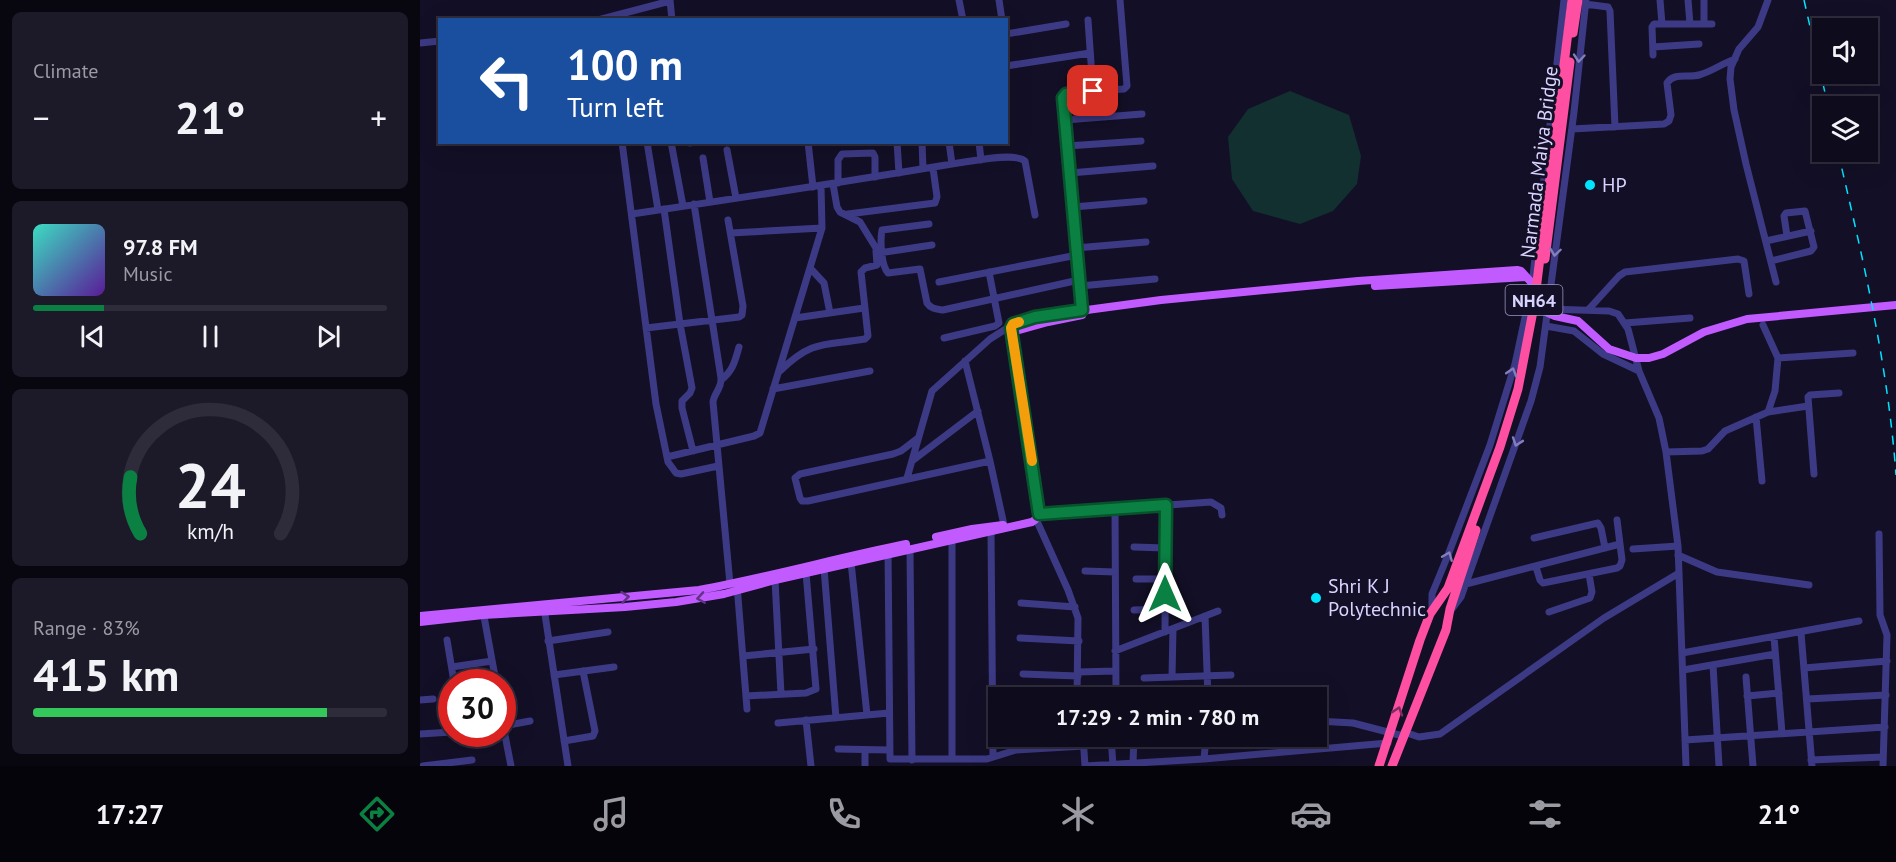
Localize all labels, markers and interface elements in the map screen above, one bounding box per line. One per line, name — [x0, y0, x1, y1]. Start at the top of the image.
map controls — [1812, 18, 1878, 162]
button: sound — [1812, 18, 1878, 84]
text: 100 m — [567, 37, 683, 92]
icon: left — [468, 42, 546, 120]
one-way arrow — [1573, 54, 1586, 63]
text: Climate — [33, 58, 99, 84]
street label: Narmada Maiya Bridge — [1514, 64, 1564, 260]
pin — [1067, 65, 1118, 116]
icon: arrive — [1076, 74, 1109, 107]
text: 21° — [175, 88, 245, 146]
text: Turn left — [567, 90, 664, 124]
text: − — [33, 96, 50, 139]
text: + — [370, 96, 387, 139]
button: layers — [1812, 96, 1878, 162]
place label: HP — [1602, 172, 1627, 198]
marker: HP — [1583, 178, 1597, 192]
text: 97.8 FM — [123, 233, 198, 261]
one-way arrow — [1550, 247, 1562, 256]
text: Music — [123, 261, 172, 287]
road number: NH64 — [1506, 285, 1562, 315]
icon: previous — [76, 320, 109, 353]
icon: pause — [194, 320, 227, 353]
icon: next — [312, 320, 345, 353]
one-way arrow — [1505, 367, 1517, 378]
one-way arrow — [1511, 436, 1524, 447]
text: 24 — [175, 444, 245, 525]
text: km/h — [186, 518, 233, 546]
one-way arrow — [1441, 551, 1453, 562]
position arrow — [1133, 562, 1197, 626]
place label: Shri K J Polytechnic — [1328, 573, 1426, 622]
one-way arrow — [620, 591, 629, 604]
one-way arrow — [697, 591, 707, 604]
marker: Shri K J Polytechnic — [1309, 591, 1323, 605]
text: Range · 83% — [33, 615, 140, 641]
text: 415 km — [33, 645, 179, 703]
speed limit sign: 30 — [438, 669, 516, 747]
text: 17:29 · 2 min · 780 m — [1056, 703, 1259, 731]
one-way arrow — [1391, 706, 1403, 717]
icon: directions — [356, 793, 398, 835]
icon: music — [590, 793, 632, 835]
icon: phone — [823, 793, 865, 835]
icon: climate — [1057, 793, 1099, 835]
icon: car — [1290, 793, 1332, 835]
icon: filters — [1524, 793, 1566, 835]
text: 17:27 — [96, 797, 164, 831]
text: 21° — [1758, 797, 1800, 831]

